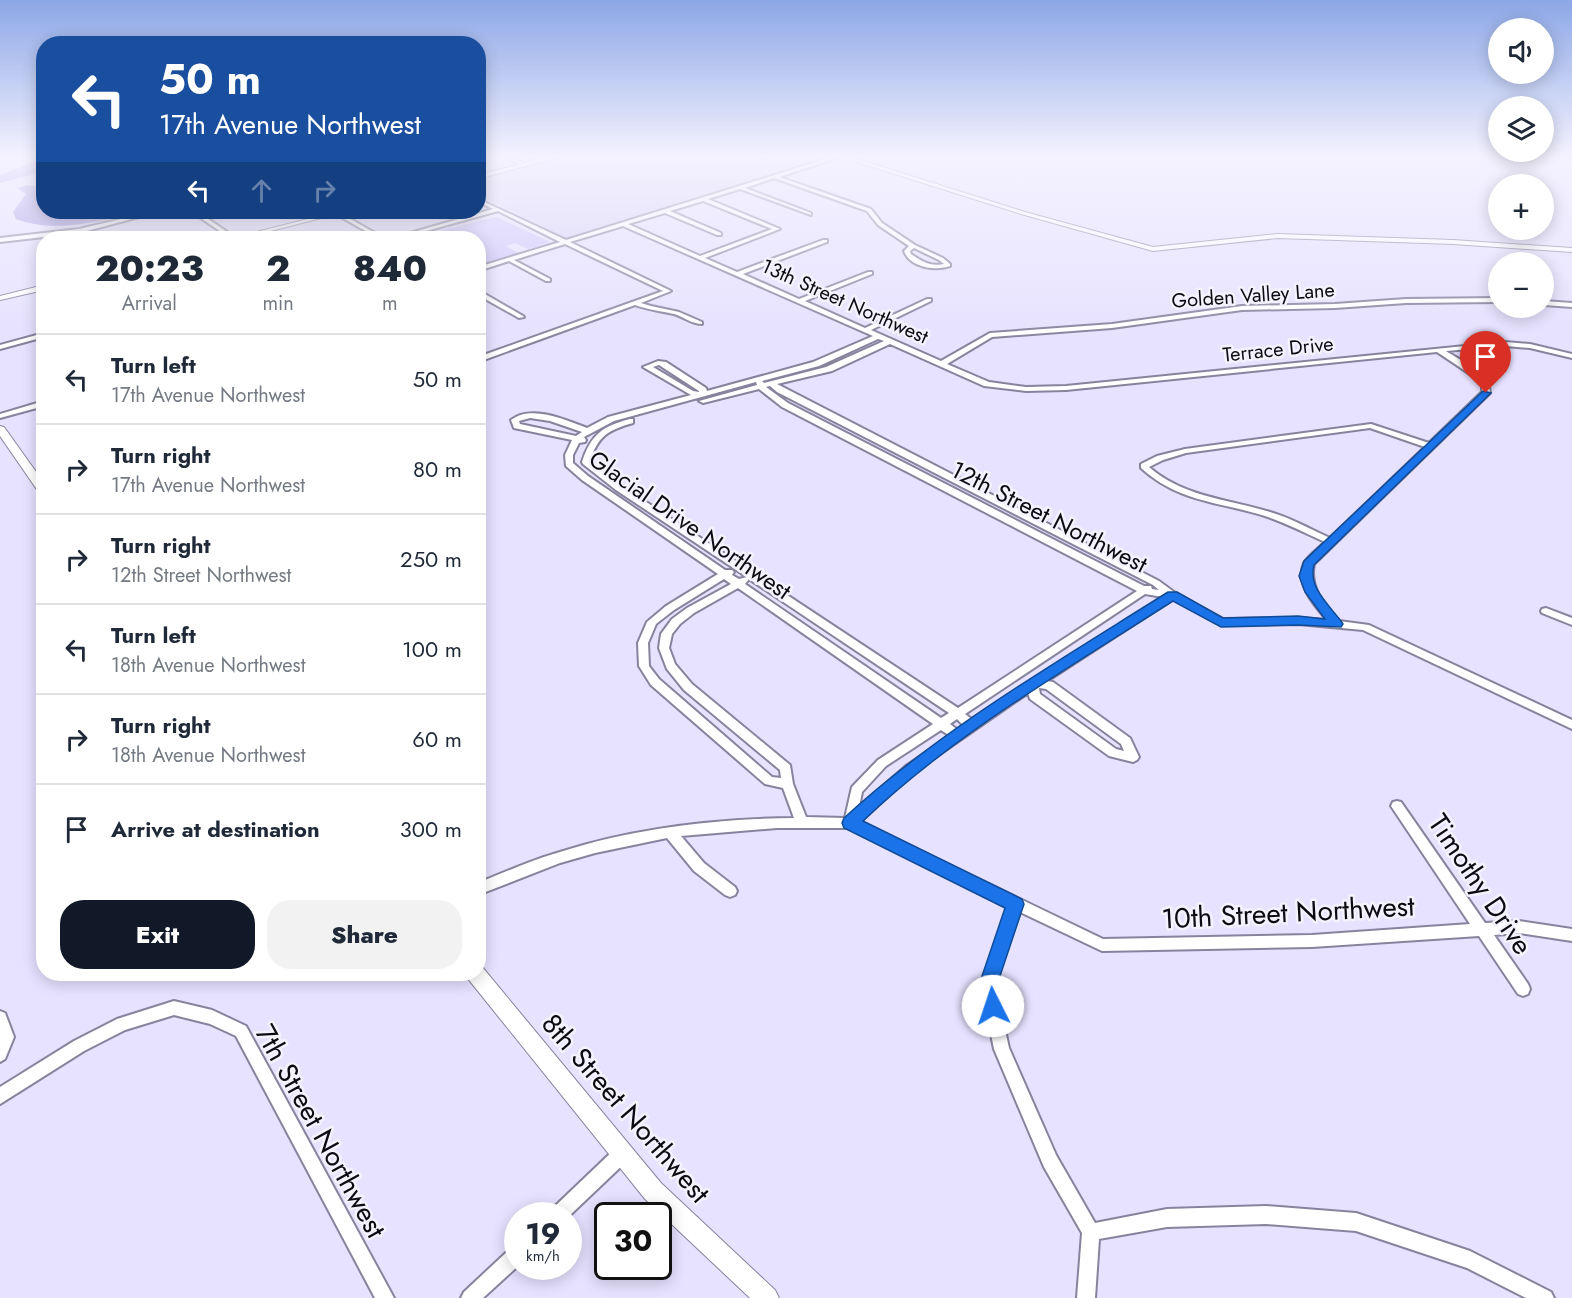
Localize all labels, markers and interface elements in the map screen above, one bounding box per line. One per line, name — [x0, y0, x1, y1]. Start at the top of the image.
map controls — [1488, 18, 1554, 318]
button: sound — [1488, 18, 1554, 84]
text: 50 m — [159, 49, 261, 110]
icon: left — [60, 60, 138, 138]
button: layers — [1488, 96, 1554, 162]
text: 17th Avenue Northwest — [159, 105, 421, 144]
icon: left — [182, 174, 215, 207]
icon: ahead — [245, 174, 278, 207]
icon: right — [308, 174, 341, 207]
button: + — [1488, 174, 1554, 240]
text: 20:23 — [95, 242, 204, 294]
text: 2 — [266, 242, 290, 294]
text: 840 — [353, 242, 427, 294]
street label: 13th Street Northwest — [757, 252, 933, 351]
button: − — [1488, 252, 1554, 318]
street label: Golden Valley Lane — [1170, 275, 1336, 316]
text: Arrival — [122, 289, 177, 318]
text: min — [263, 289, 294, 318]
text: m — [382, 289, 398, 318]
street label: Terrace Drive — [1221, 329, 1335, 370]
pin — [1460, 331, 1511, 393]
icon: arrive — [1469, 340, 1502, 373]
text: Turn left — [111, 349, 196, 381]
icon: left — [60, 363, 93, 396]
text: 50 m — [413, 363, 462, 395]
text: 17th Avenue Northwest — [111, 381, 305, 410]
text: Turn right — [111, 439, 211, 471]
street label: Glacial Drive Northwest — [582, 441, 799, 608]
street label: 12th Street Northwest — [945, 452, 1154, 581]
icon: right — [60, 453, 93, 486]
text: 80 m — [413, 453, 462, 485]
text: 17th Avenue Northwest — [111, 471, 305, 500]
text: Turn right — [111, 529, 211, 561]
icon: right — [60, 543, 93, 576]
text: 250 m — [400, 543, 462, 575]
text: 12th Street Northwest — [111, 561, 291, 590]
text: Turn left — [111, 619, 196, 651]
icon: left — [60, 633, 93, 666]
text: 100 m — [402, 633, 462, 665]
text: 18th Avenue Northwest — [111, 651, 305, 680]
text: Turn right — [111, 709, 211, 741]
icon: right — [60, 723, 93, 756]
text: 60 m — [412, 723, 462, 755]
text: 18th Avenue Northwest — [111, 741, 305, 770]
street label: Timothy Drive — [1418, 806, 1543, 963]
icon: arrive — [60, 813, 93, 846]
text: Arrive at destination — [111, 813, 320, 845]
text: 300 m — [400, 813, 462, 845]
street label: 10th Street Northwest — [1160, 885, 1416, 940]
button: Exit — [60, 900, 255, 969]
button: Share — [267, 900, 462, 969]
position arrow — [961, 974, 1025, 1038]
street label: 8th Street Northwest — [532, 1005, 720, 1212]
street label: 7th Street Northwest — [245, 1017, 396, 1246]
speed limit sign: 30 — [594, 1202, 672, 1280]
text: 19 — [525, 1212, 561, 1255]
text: km/h — [526, 1245, 560, 1267]

